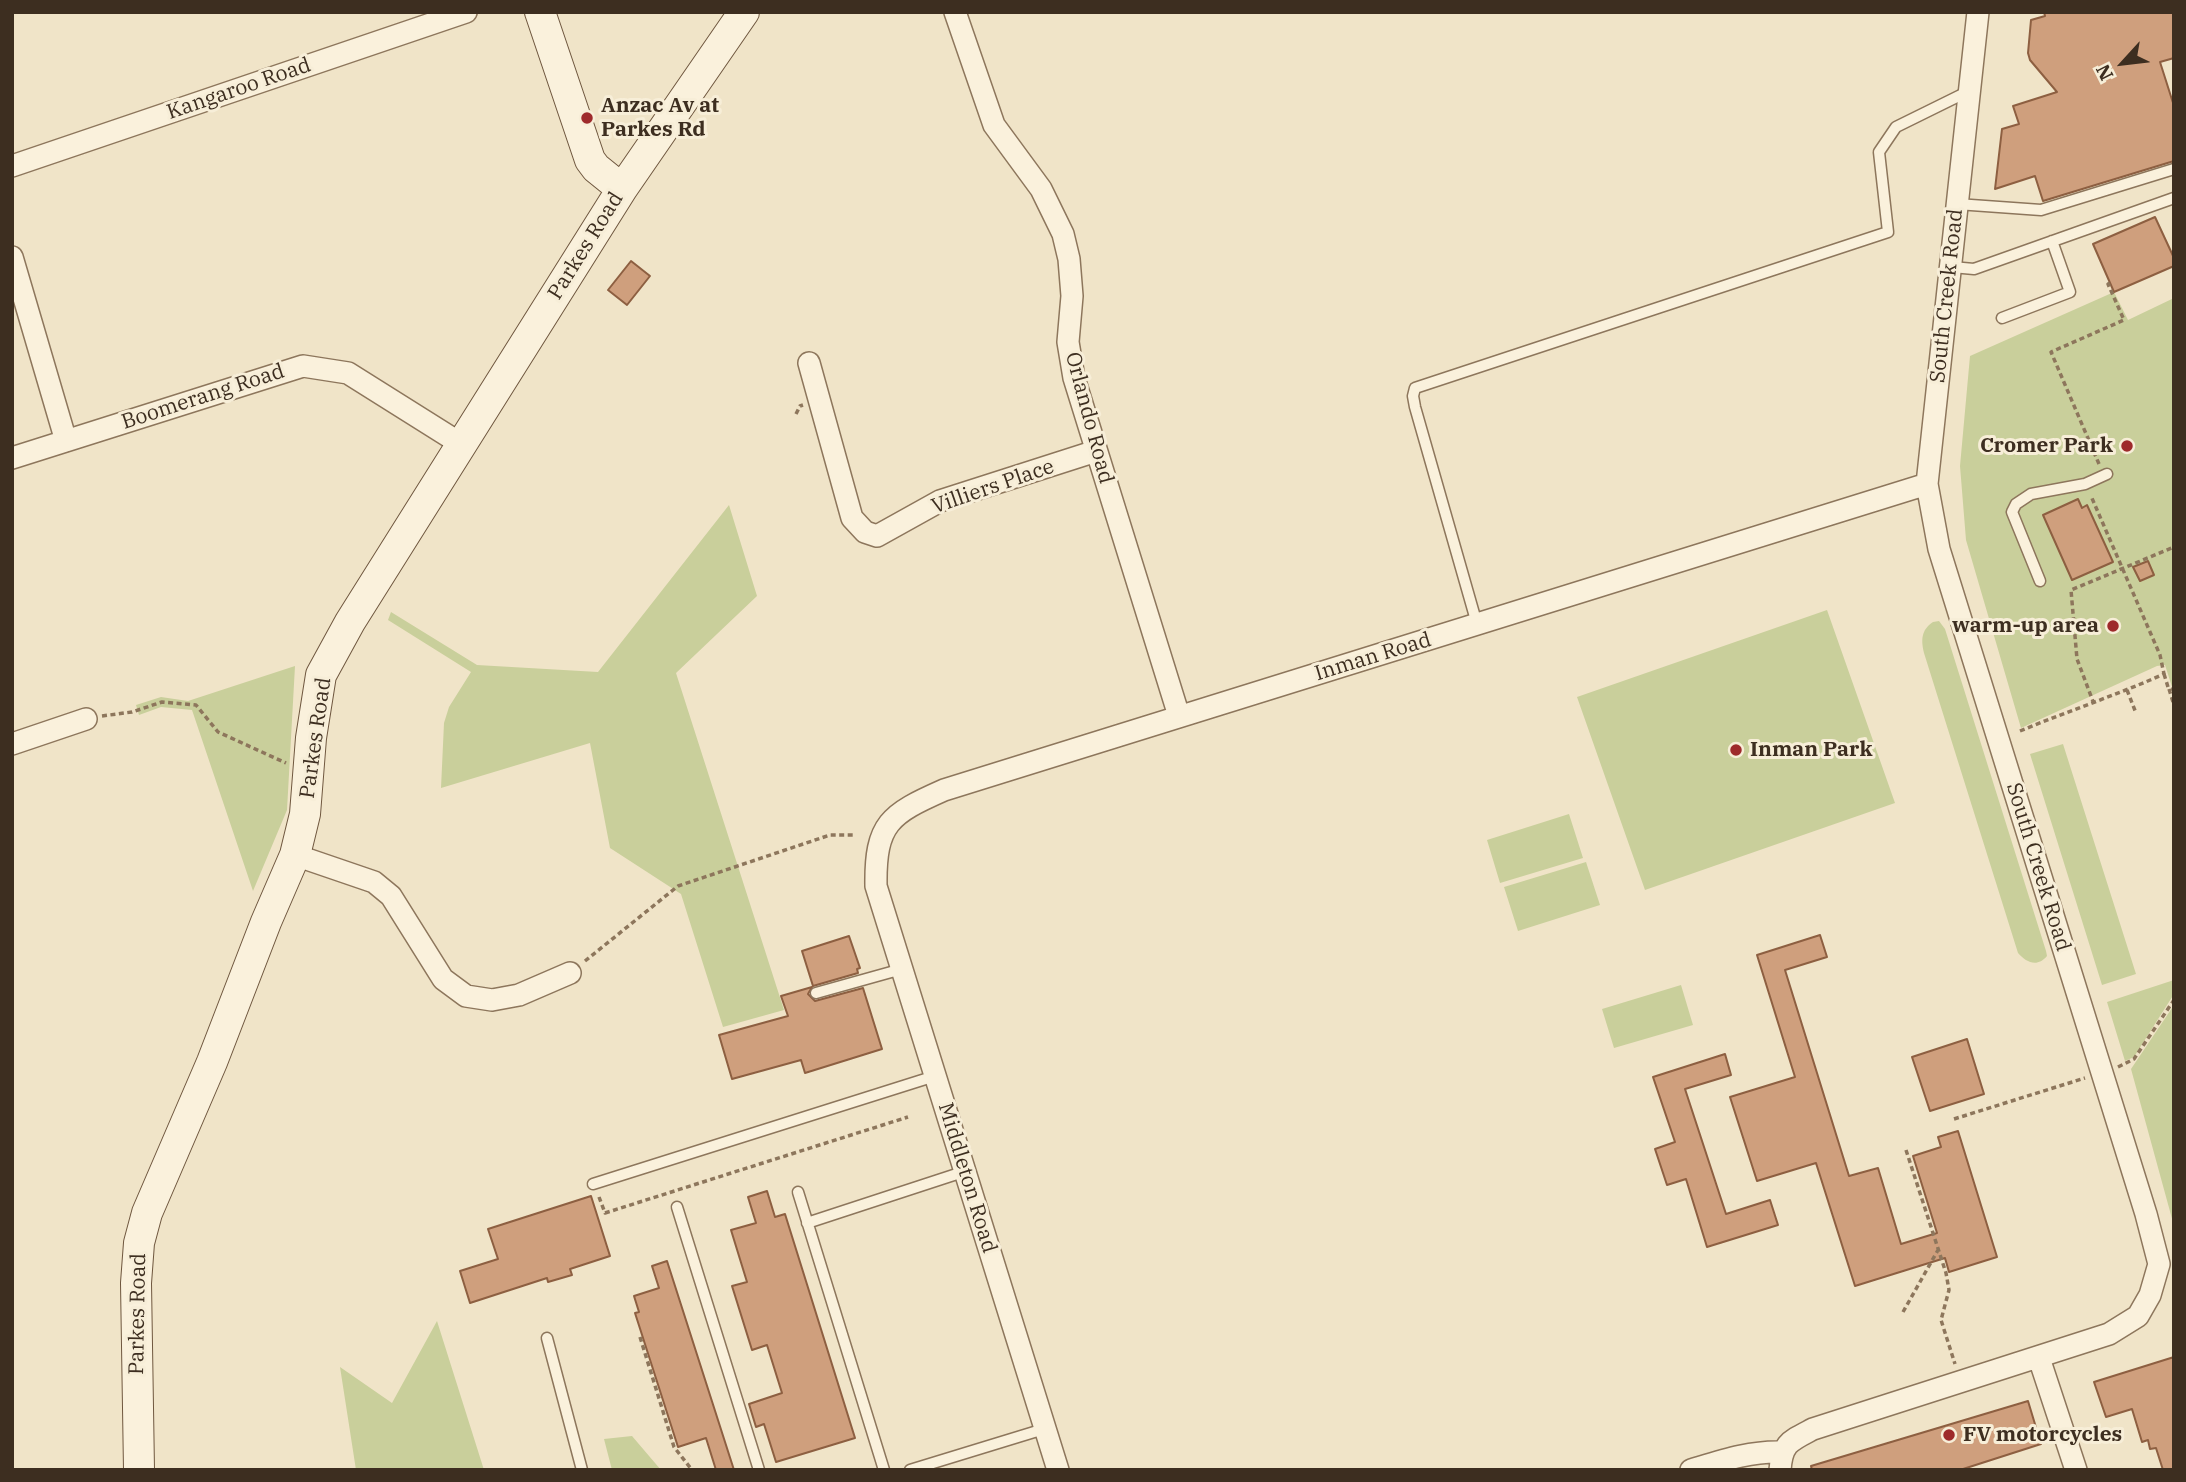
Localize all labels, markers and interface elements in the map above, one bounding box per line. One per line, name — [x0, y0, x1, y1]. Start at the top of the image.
north arrow — [2088, 28, 2158, 98]
street label: Kangaroo Road — [164, 53, 314, 125]
text: N — [2090, 60, 2118, 85]
place label: Anzac Av at Parkes Rd — [601, 93, 719, 143]
marker: Anzac Av at Parkes Rd — [579, 110, 595, 126]
street label: Parkes Road — [543, 188, 629, 304]
street label: South Creek Road — [1925, 208, 1969, 384]
street label: Orlando Road — [1059, 349, 1119, 487]
street label: Boomerang Road — [118, 359, 288, 435]
place label: Cromer Park — [1980, 433, 2113, 459]
marker: Cromer Park — [2119, 438, 2135, 454]
street label: Villiers Place — [928, 454, 1058, 520]
place label: warm-up area — [1952, 613, 2099, 639]
marker: warm-up area — [2105, 618, 2121, 634]
street label: Inman Road — [1312, 627, 1434, 687]
street label: Parkes Road — [295, 676, 337, 800]
place label: Inman Park — [1750, 737, 1873, 763]
marker: Inman Park — [1728, 742, 1744, 758]
street label: South Creek Road — [2000, 780, 2076, 954]
street label: Middleton Road — [932, 1100, 1002, 1256]
street label: Parkes Road — [124, 1253, 152, 1375]
place label: FV motorcycles — [1963, 1422, 2122, 1448]
marker: FV motorcycles — [1941, 1427, 1957, 1443]

